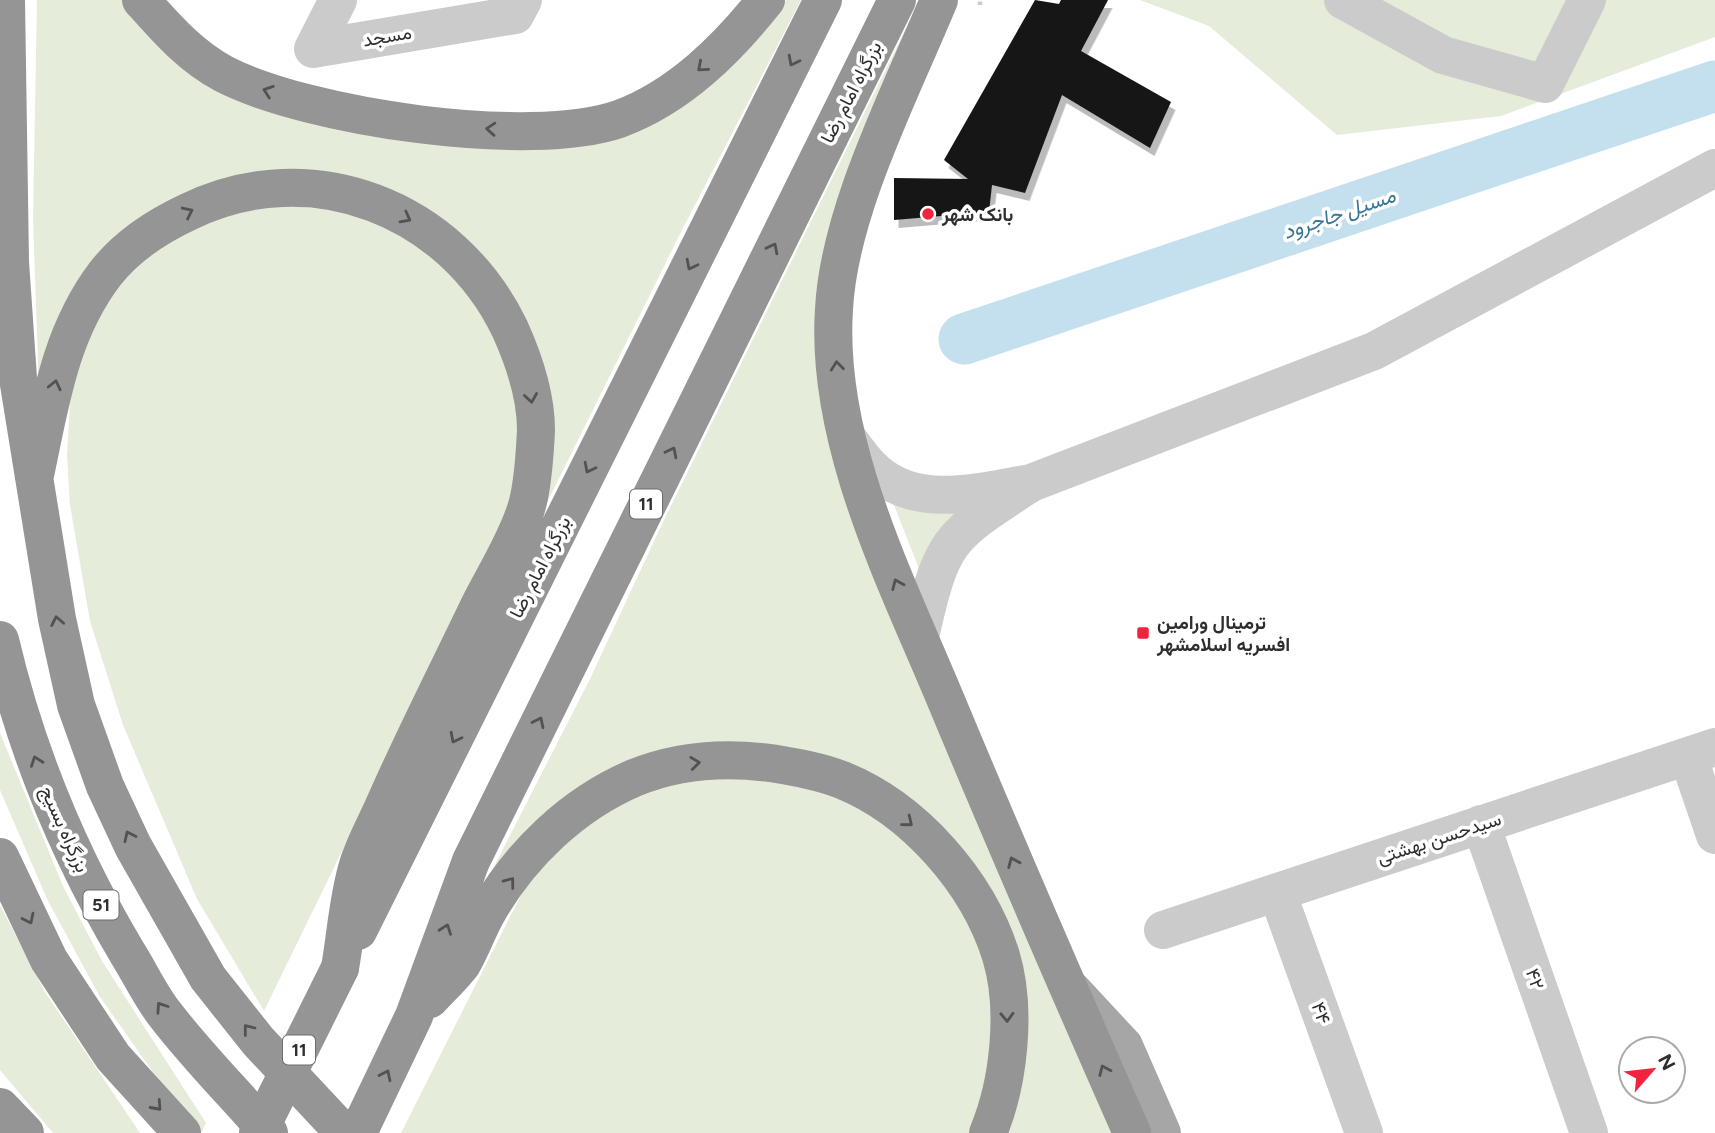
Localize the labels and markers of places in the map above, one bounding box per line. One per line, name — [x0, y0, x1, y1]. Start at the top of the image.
place label: بانک شهر — [941, 203, 1013, 227]
marker: بانک شهر — [920, 206, 936, 222]
place label: ترمینال ورامین افسریه اسلامشهر — [1156, 611, 1290, 657]
marker: ترمینال ورامین افسریه اسلامشهر — [1135, 625, 1151, 641]

